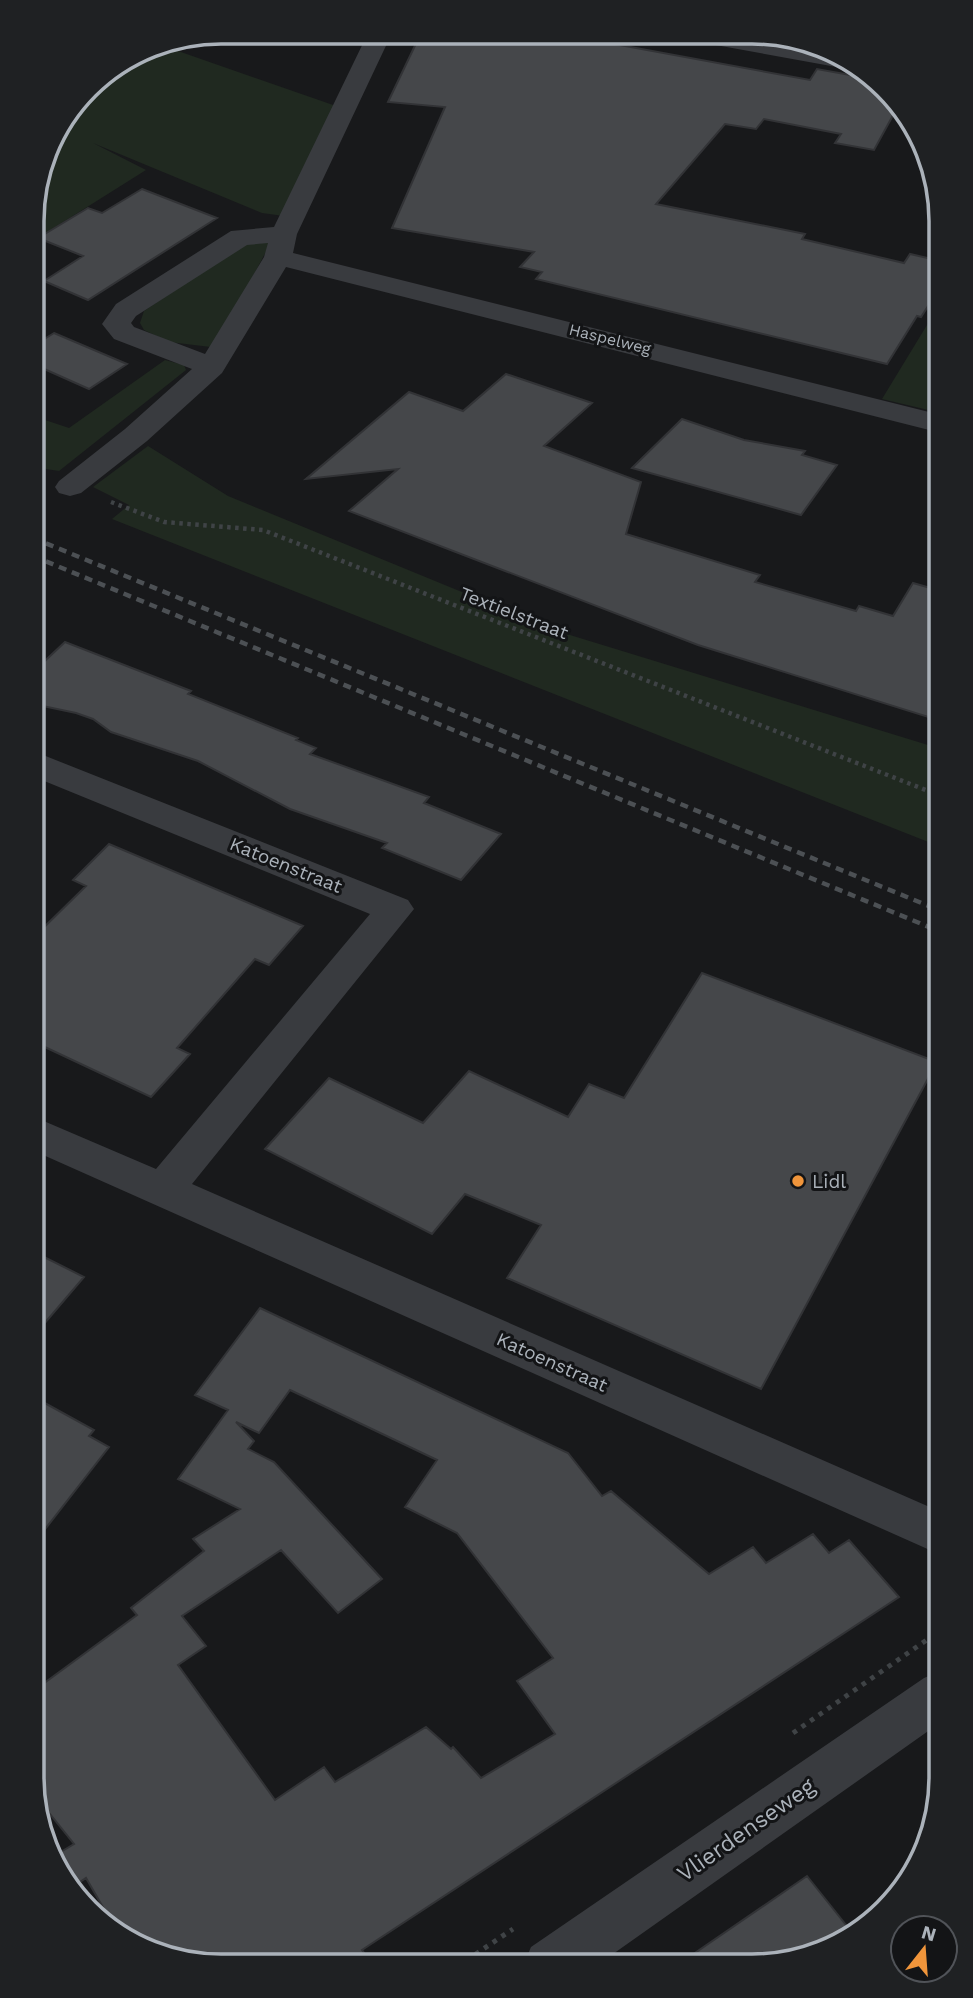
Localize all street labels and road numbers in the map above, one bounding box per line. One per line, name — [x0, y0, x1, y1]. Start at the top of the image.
street label: Haspelweg — [567, 320, 653, 358]
street label: Textielstraat — [456, 582, 572, 644]
street label: Katoenstraat — [226, 832, 346, 898]
street label: Katoenstraat — [493, 1327, 611, 1397]
street label: Vlierdenseweg — [672, 1772, 821, 1887]

